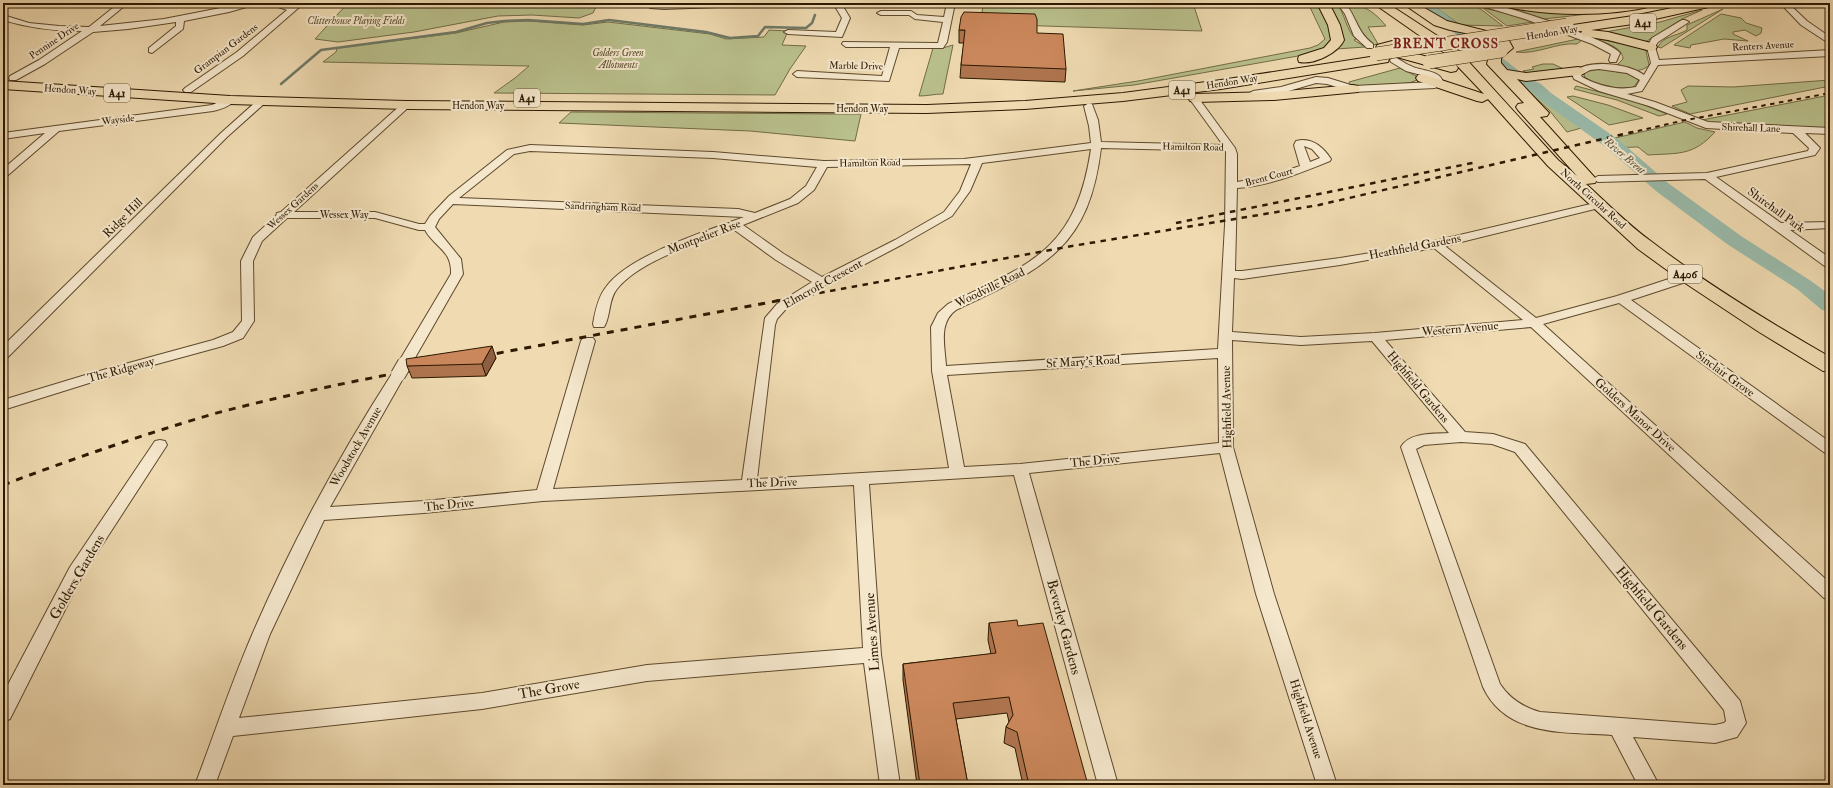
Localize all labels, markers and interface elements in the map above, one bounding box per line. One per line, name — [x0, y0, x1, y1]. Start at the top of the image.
road number: A41 — [1630, 14, 1656, 32]
park label: Clitterhouse Playing Fields — [307, 15, 405, 27]
street label: Pennine Drive — [27, 20, 81, 62]
street label: Grampian Gardens — [192, 21, 261, 78]
street label: Hendon Way — [1525, 23, 1579, 44]
district label: BRENT CROSS — [1393, 36, 1499, 52]
street label: Renters Avenue — [1732, 38, 1794, 54]
park label: Golders Green Allotments — [592, 47, 644, 71]
street label: Marble Drive — [829, 60, 883, 72]
street label: Hendon Way — [1205, 72, 1259, 93]
road number: A41 — [1169, 81, 1195, 99]
street label: Hendon Way — [44, 82, 97, 99]
road number: A41 — [104, 84, 130, 102]
road number: A41 — [514, 89, 540, 107]
street label: Hendon Way — [452, 100, 505, 113]
street label: Hendon Way — [836, 103, 889, 116]
street label: Wayside — [100, 112, 135, 129]
street label: Shirehall Lane — [1721, 121, 1781, 135]
water label: River Brent — [1601, 134, 1649, 177]
street label: Hamilton Road — [1162, 140, 1224, 154]
street label: Hamilton Road — [839, 156, 901, 170]
street label: Brent Court — [1244, 165, 1295, 189]
street label: North Circular Road — [1558, 166, 1628, 232]
street label: Wessex Gardens — [264, 179, 322, 233]
street label: Shirehall Park — [1744, 184, 1808, 236]
street label: Ridge Hill — [100, 195, 146, 241]
street label: Sandringham Road — [565, 200, 641, 214]
street label: Wessex Way — [319, 209, 369, 222]
street label: Montpelier Rise — [665, 216, 743, 258]
street label: Heathfield Gardens — [1368, 231, 1462, 263]
street label: Elmcroft Crescent — [781, 256, 865, 312]
street label: Woodville Road — [952, 265, 1027, 312]
road number: A406 — [1668, 265, 1702, 283]
street label: Western Avenue — [1420, 318, 1499, 340]
street label: Highfield Gardens — [1384, 348, 1452, 426]
street label: Sinclair Grove — [1693, 348, 1757, 400]
street label: St Mary's Road — [1046, 353, 1121, 371]
street label: The Ridgeway — [86, 354, 157, 386]
street label: Highfield Avenue — [1219, 365, 1235, 449]
street label: Golders Manor Drive — [1591, 375, 1679, 455]
street label: Woodstock Avenue — [326, 404, 385, 491]
street label: The Drive — [1069, 451, 1121, 471]
street label: The Drive — [747, 475, 797, 491]
street label: The Drive — [423, 495, 475, 515]
street label: Golders Gardens — [46, 531, 108, 622]
street label: Highfield Gardens — [1612, 563, 1692, 653]
street label: Beverley Gardens — [1042, 578, 1085, 677]
street label: Limes Avenue — [861, 592, 883, 672]
street label: The Grove — [517, 675, 581, 703]
street label: Highfield Avenue — [1286, 677, 1326, 761]

